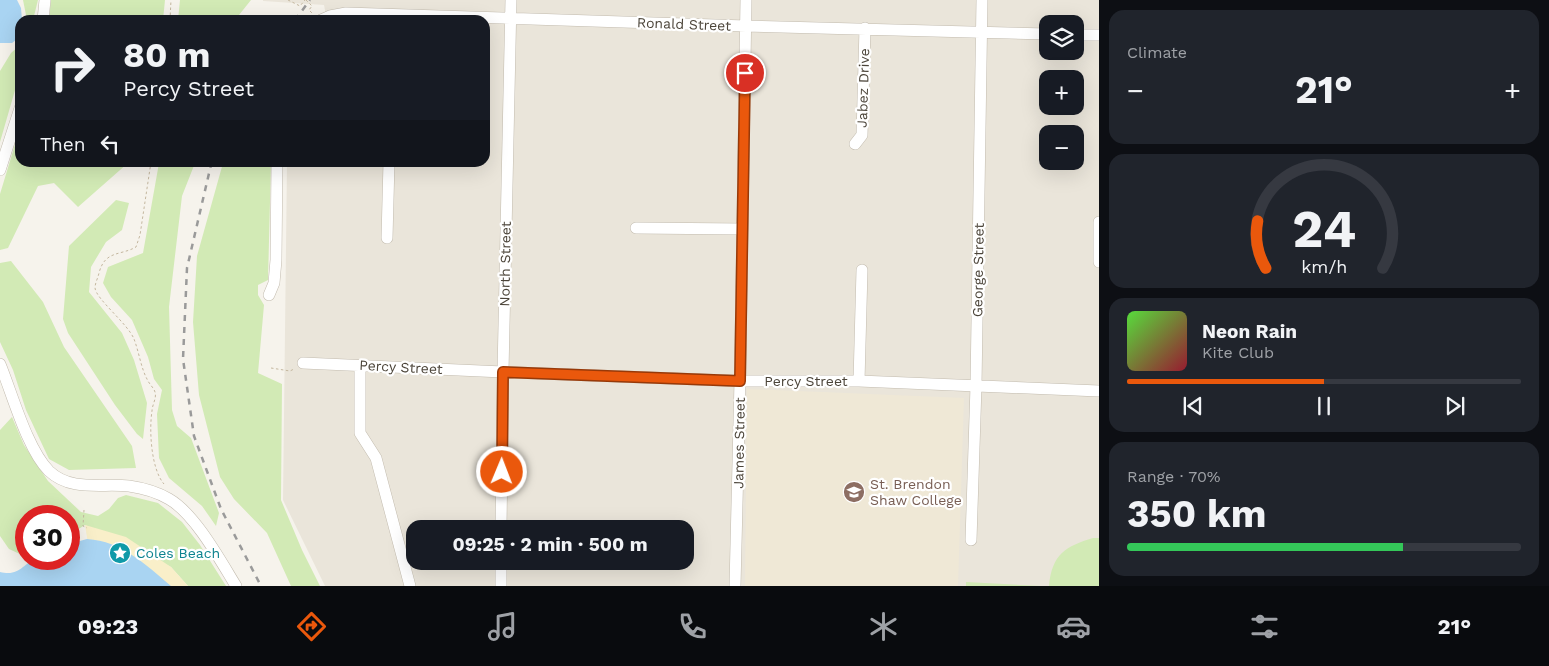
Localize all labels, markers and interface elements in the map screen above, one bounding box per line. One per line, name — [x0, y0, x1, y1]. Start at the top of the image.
street label: Ronald Street — [637, 14, 731, 34]
map controls — [1039, 15, 1084, 170]
button: layers — [1039, 15, 1084, 60]
text: 80 m — [123, 34, 210, 76]
icon: right — [40, 35, 105, 100]
text: Climate — [1127, 43, 1187, 62]
street label: Jabez Drive — [854, 48, 872, 128]
pin — [724, 52, 766, 94]
icon: arrive — [731, 59, 759, 87]
text: 21° — [1295, 68, 1353, 112]
button: + — [1039, 70, 1084, 115]
text: − — [1127, 74, 1144, 107]
text: + — [1504, 74, 1521, 107]
text: Percy Street — [123, 76, 254, 101]
button: − — [1039, 125, 1084, 170]
icon: left — [96, 130, 124, 158]
text: Then — [40, 133, 86, 156]
text: 24 — [1292, 199, 1356, 260]
street label: North Street — [496, 221, 514, 307]
street label: George Street — [969, 223, 987, 317]
text: km/h — [1301, 256, 1347, 277]
text: Neon Rain — [1202, 320, 1297, 343]
text: Kite Club — [1202, 343, 1274, 362]
street label: Percy Street — [359, 357, 443, 377]
street label: Percy Street — [764, 373, 848, 389]
icon: previous — [1179, 392, 1207, 420]
icon: pause — [1310, 392, 1338, 420]
icon: next — [1441, 392, 1469, 420]
street label: James Street — [730, 397, 748, 489]
position arrow — [475, 445, 527, 497]
text: Range · 70% — [1127, 467, 1221, 486]
place label: St. Brendon Shaw College — [870, 476, 962, 508]
school or university icon: St. Brendon Shaw College — [842, 480, 866, 504]
text: 350 km — [1127, 492, 1266, 536]
speed limit sign: 30 — [15, 505, 80, 570]
text: 09:25 · 2 min · 500 m — [452, 533, 648, 556]
place icon: Coles Beach — [108, 541, 132, 565]
place label: Coles Beach — [136, 545, 220, 561]
icon: directions — [294, 609, 329, 644]
icon: music — [485, 609, 520, 644]
icon: phone — [675, 609, 710, 644]
icon: climate — [866, 609, 901, 644]
icon: car — [1056, 609, 1091, 644]
icon: filters — [1247, 609, 1282, 644]
text: 09:23 — [78, 614, 138, 639]
text: 21° — [1438, 614, 1471, 639]

